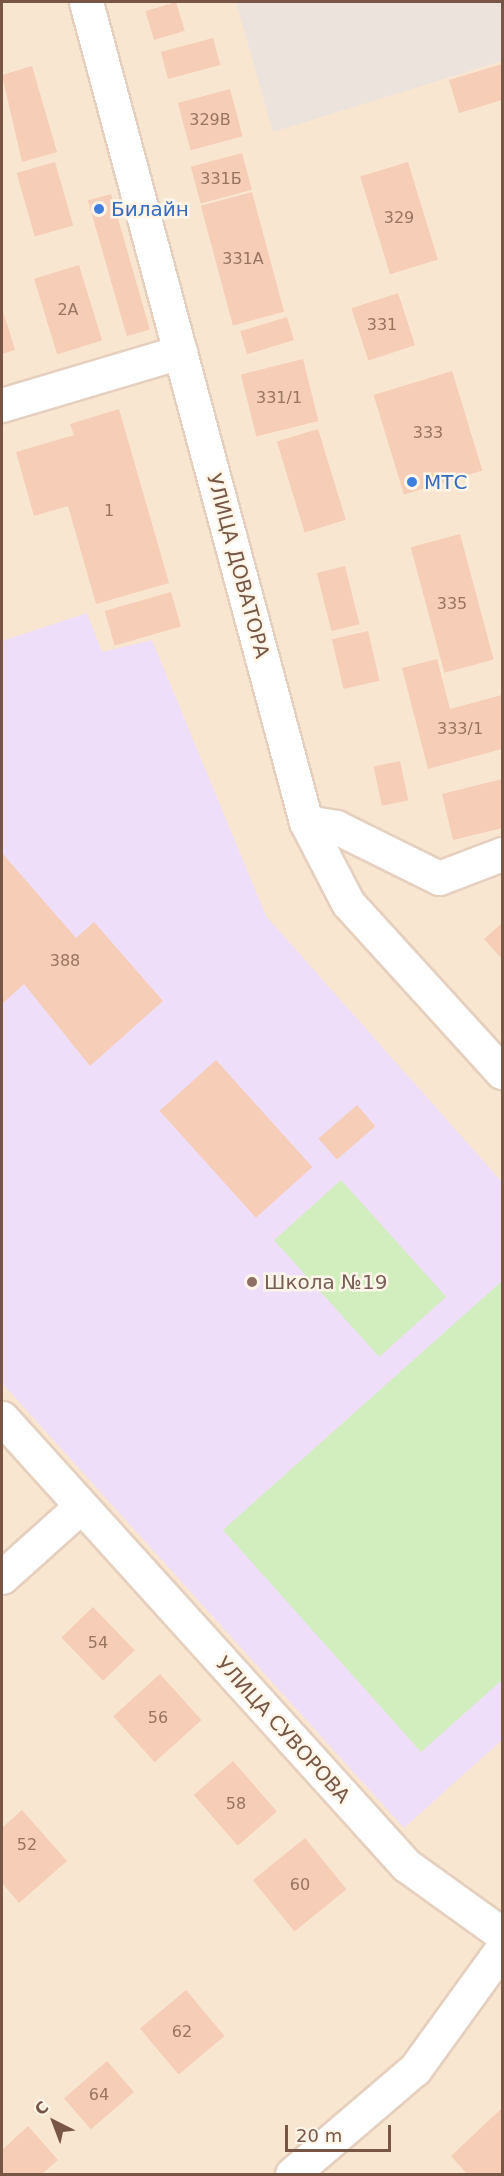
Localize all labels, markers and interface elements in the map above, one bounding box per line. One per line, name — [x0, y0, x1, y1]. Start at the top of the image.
house number: 329В — [189, 110, 231, 130]
house number: 331Б — [200, 169, 242, 189]
place label: Билайн — [111, 197, 189, 221]
marker: Билайн — [92, 202, 106, 216]
house number: 329 — [384, 208, 414, 228]
house number: 331А — [222, 249, 264, 269]
house number: 2А — [57, 300, 79, 320]
house number: 331 — [367, 315, 397, 335]
house number: 331/1 — [256, 388, 302, 408]
house number: 333 — [413, 423, 443, 443]
place label: МТС — [424, 470, 467, 494]
street label: УЛИЦА ДОВАТОРА — [202, 471, 274, 661]
marker: МТС — [405, 475, 419, 489]
house number: 1 — [104, 501, 114, 521]
house number: 335 — [437, 594, 467, 614]
house number: 333/1 — [437, 719, 483, 739]
house number: 388 — [50, 951, 80, 971]
place label: Школа №19 — [264, 1270, 387, 1294]
marker: Школа №19 — [245, 1275, 259, 1289]
house number: 54 — [88, 1633, 108, 1653]
street label: УЛИЦА СУВОРОВА — [211, 1652, 355, 1808]
house number: 56 — [148, 1708, 168, 1728]
house number: 58 — [226, 1794, 246, 1814]
house number: 52 — [17, 1835, 37, 1855]
house number: 60 — [290, 1875, 310, 1895]
house number: 62 — [172, 2022, 192, 2042]
house number: 64 — [89, 2085, 109, 2105]
north arrow — [24, 2092, 84, 2152]
text: С — [31, 2097, 52, 2119]
scale bar — [288, 2113, 394, 2151]
text: 20 m — [296, 2125, 342, 2146]

